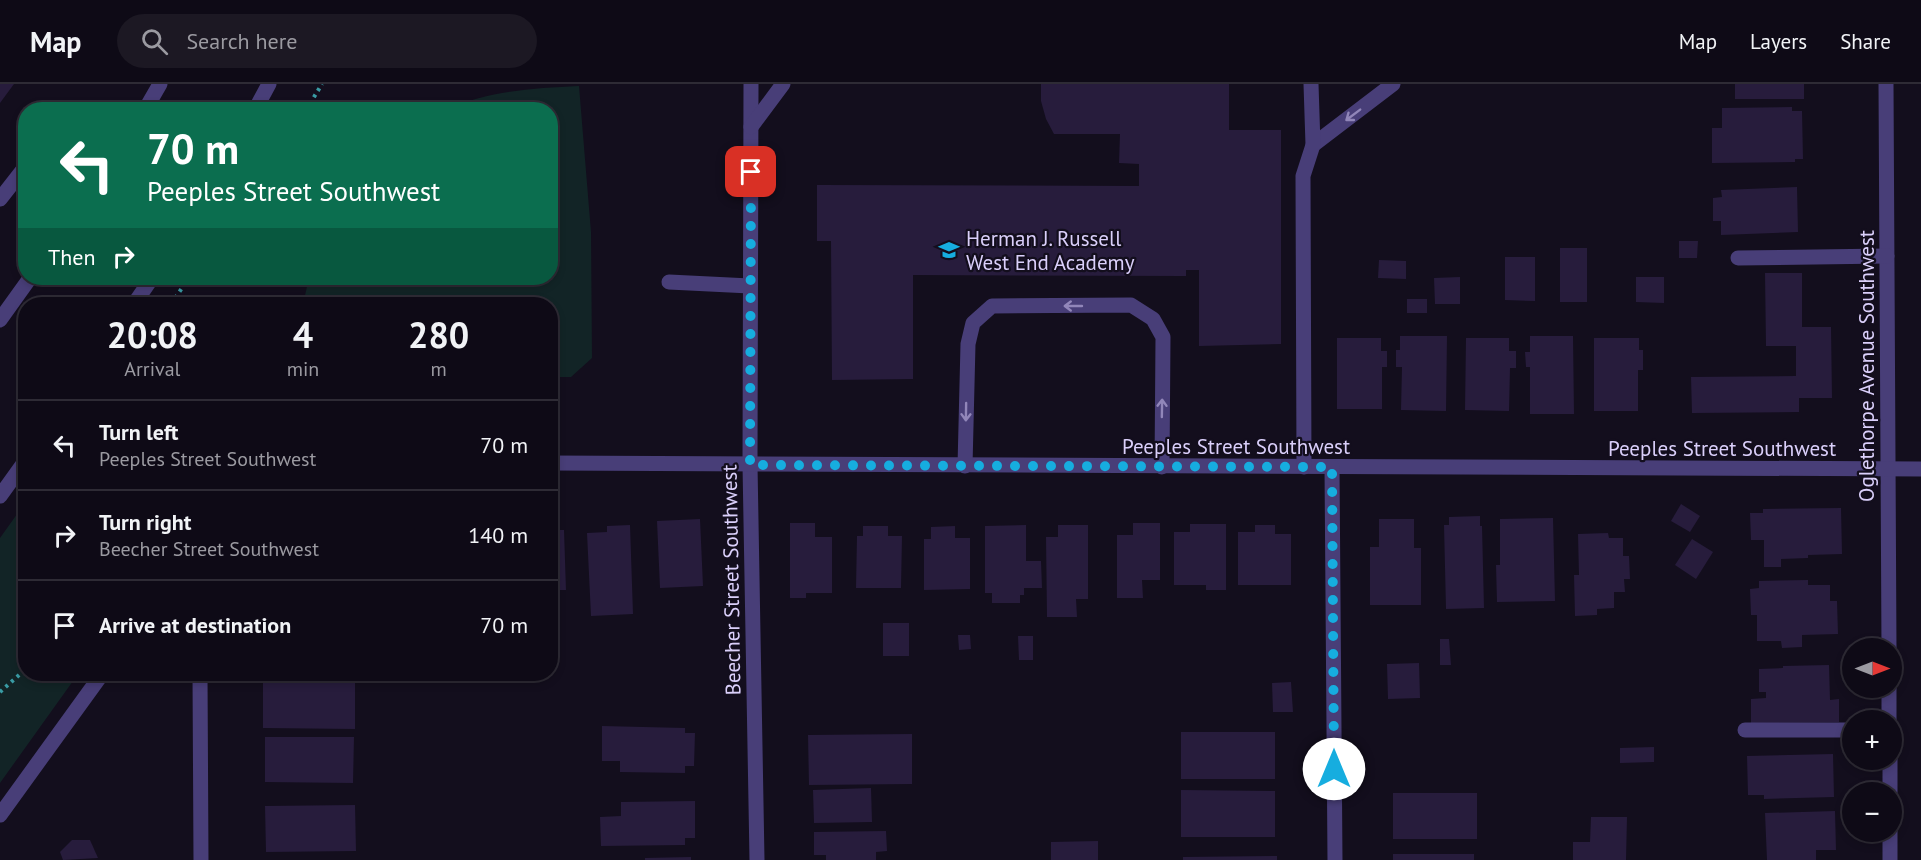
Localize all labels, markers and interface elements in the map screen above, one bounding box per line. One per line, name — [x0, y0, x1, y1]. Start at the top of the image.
search box — [117, 14, 537, 68]
text: Map — [30, 23, 81, 60]
icon: search — [138, 25, 171, 58]
text: Search here — [186, 27, 297, 55]
text: Map — [1679, 28, 1717, 55]
text: Layers — [1750, 28, 1807, 55]
text: Share — [1840, 28, 1891, 55]
one-way arrow — [1345, 108, 1361, 121]
text: 70 m — [147, 121, 239, 176]
icon: left — [48, 126, 126, 204]
pin — [725, 146, 776, 197]
icon: arrive — [734, 155, 767, 188]
text: Peeples Street Southwest — [147, 174, 440, 208]
place label: Herman J. Russell West End Academy — [966, 225, 1135, 276]
street label: Oglethorpe Avenue Southwest — [1853, 230, 1880, 502]
school or university icon: Herman J. Russell West End Academy — [937, 238, 961, 262]
icon: right — [107, 240, 140, 273]
text: Then — [48, 243, 95, 271]
one-way arrow — [1063, 300, 1083, 312]
text: 20:08 — [107, 311, 198, 358]
text: 4 — [293, 311, 313, 358]
text: 280 — [408, 311, 469, 358]
text: Arrival — [124, 356, 180, 382]
text: min — [287, 356, 319, 382]
text: m — [431, 356, 447, 382]
one-way arrow — [1157, 399, 1168, 419]
one-way arrow — [961, 401, 972, 421]
text: Turn left — [99, 418, 179, 446]
icon: left — [48, 429, 81, 462]
text: 70 m — [480, 431, 528, 459]
street label: Peeples Street Southwest — [1122, 433, 1350, 460]
street label: Peeples Street Southwest — [1608, 435, 1836, 462]
text: Peeples Street Southwest — [99, 446, 316, 472]
street label: Beecher Street Southwest — [715, 464, 747, 696]
text: Turn right — [99, 508, 191, 536]
icon: right — [48, 519, 81, 552]
text: 140 m — [468, 521, 528, 549]
text: Beecher Street Southwest — [99, 536, 319, 562]
icon: arrive — [48, 609, 81, 642]
text: Arrive at destination — [99, 611, 291, 639]
text: 70 m — [480, 611, 528, 639]
north arrow — [1842, 638, 1902, 698]
map controls — [1842, 638, 1902, 842]
button: + — [1842, 710, 1902, 770]
position arrow — [1302, 737, 1366, 801]
button: − — [1842, 782, 1902, 842]

